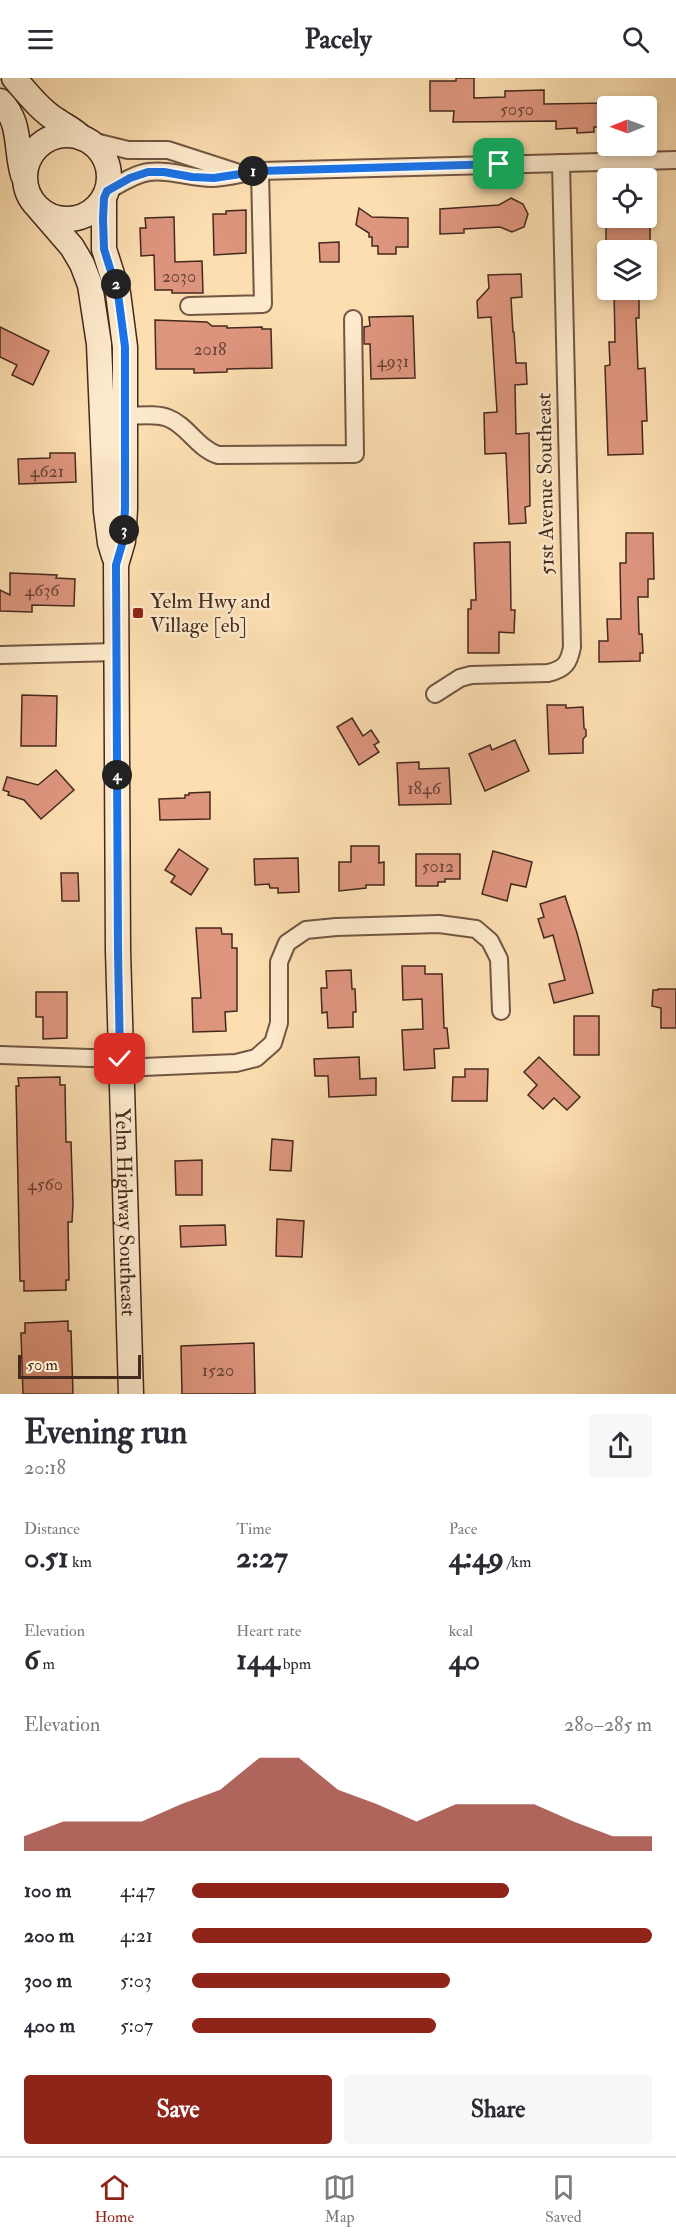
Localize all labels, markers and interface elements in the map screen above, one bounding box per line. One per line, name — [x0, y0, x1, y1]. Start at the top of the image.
icon: menu — [24, 23, 57, 56]
text: Pacely — [304, 23, 372, 56]
icon: search — [619, 23, 652, 56]
north arrow — [597, 96, 657, 156]
map controls — [597, 96, 657, 300]
house number: 5050 — [500, 98, 534, 121]
pin — [473, 138, 524, 189]
icon: arrive — [482, 147, 515, 180]
pin: 1 — [238, 156, 268, 186]
text: 1 — [250, 161, 256, 181]
button: locate — [597, 168, 657, 228]
button: layers — [597, 240, 657, 300]
house number: 2030 — [162, 265, 196, 288]
pin: 2 — [101, 269, 131, 299]
text: 2 — [112, 274, 120, 294]
house number: 2018 — [193, 338, 227, 361]
house number: 4931 — [377, 350, 409, 373]
street label: 51st Avenue Southeast — [530, 392, 561, 575]
house number: 4621 — [30, 460, 64, 483]
pin: 3 — [109, 515, 139, 545]
text: 3 — [121, 520, 127, 540]
house number: 4636 — [25, 579, 60, 602]
place label: Yelm Hwy and Village [eb] — [150, 588, 271, 639]
marker: Yelm Hwy and Village [eb] — [131, 606, 145, 620]
pin: 4 — [102, 760, 132, 790]
text: 4 — [113, 765, 121, 785]
house number: 1846 — [407, 777, 442, 800]
house number: 5012 — [422, 855, 454, 878]
pin — [94, 1033, 145, 1084]
icon: check — [103, 1042, 136, 1075]
street label: Yelm Highway Southeast — [109, 1108, 142, 1317]
house number: 4560 — [27, 1173, 63, 1196]
scale bar — [18, 1352, 141, 1380]
text: 50 m — [27, 1355, 58, 1375]
house number: 1520 — [202, 1359, 234, 1382]
text: Evening run — [24, 1412, 187, 1453]
button: share — [589, 1414, 652, 1477]
text: 20:18 — [24, 1455, 66, 1480]
text: Distance — [24, 1519, 80, 1539]
text: Time — [236, 1519, 271, 1539]
text: Pace — [449, 1519, 477, 1539]
text: 0.51 — [24, 1539, 69, 1576]
text: 2:27 — [236, 1539, 288, 1576]
text: 4:49 — [449, 1539, 504, 1576]
text: km — [69, 1552, 92, 1572]
text: /km — [504, 1552, 531, 1572]
text: Elevation — [24, 1621, 85, 1641]
text: Heart rate — [236, 1621, 301, 1641]
text: kcal — [449, 1621, 473, 1641]
text: 6 — [24, 1641, 39, 1678]
text: 144 — [236, 1641, 279, 1678]
text: 40 — [449, 1641, 480, 1678]
text: m — [39, 1654, 55, 1674]
text: bpm — [279, 1654, 311, 1674]
text: Elevation — [24, 1712, 100, 1737]
text: 280–285 m — [564, 1712, 652, 1737]
text: 100 m — [24, 1878, 71, 1903]
text: 4:47 — [120, 1878, 155, 1903]
text: 200 m — [24, 1923, 74, 1948]
text: 4:21 — [120, 1923, 153, 1948]
text: 300 m — [24, 1968, 72, 1993]
text: 5:03 — [120, 1968, 152, 1993]
text: 400 m — [24, 2013, 75, 2038]
text: 5:07 — [120, 2013, 153, 2038]
button: Save — [24, 2075, 332, 2144]
button: Share — [344, 2075, 652, 2144]
tab: Home — [94, 2171, 134, 2227]
tab: Map — [323, 2171, 356, 2227]
tab: Saved — [545, 2171, 582, 2227]

